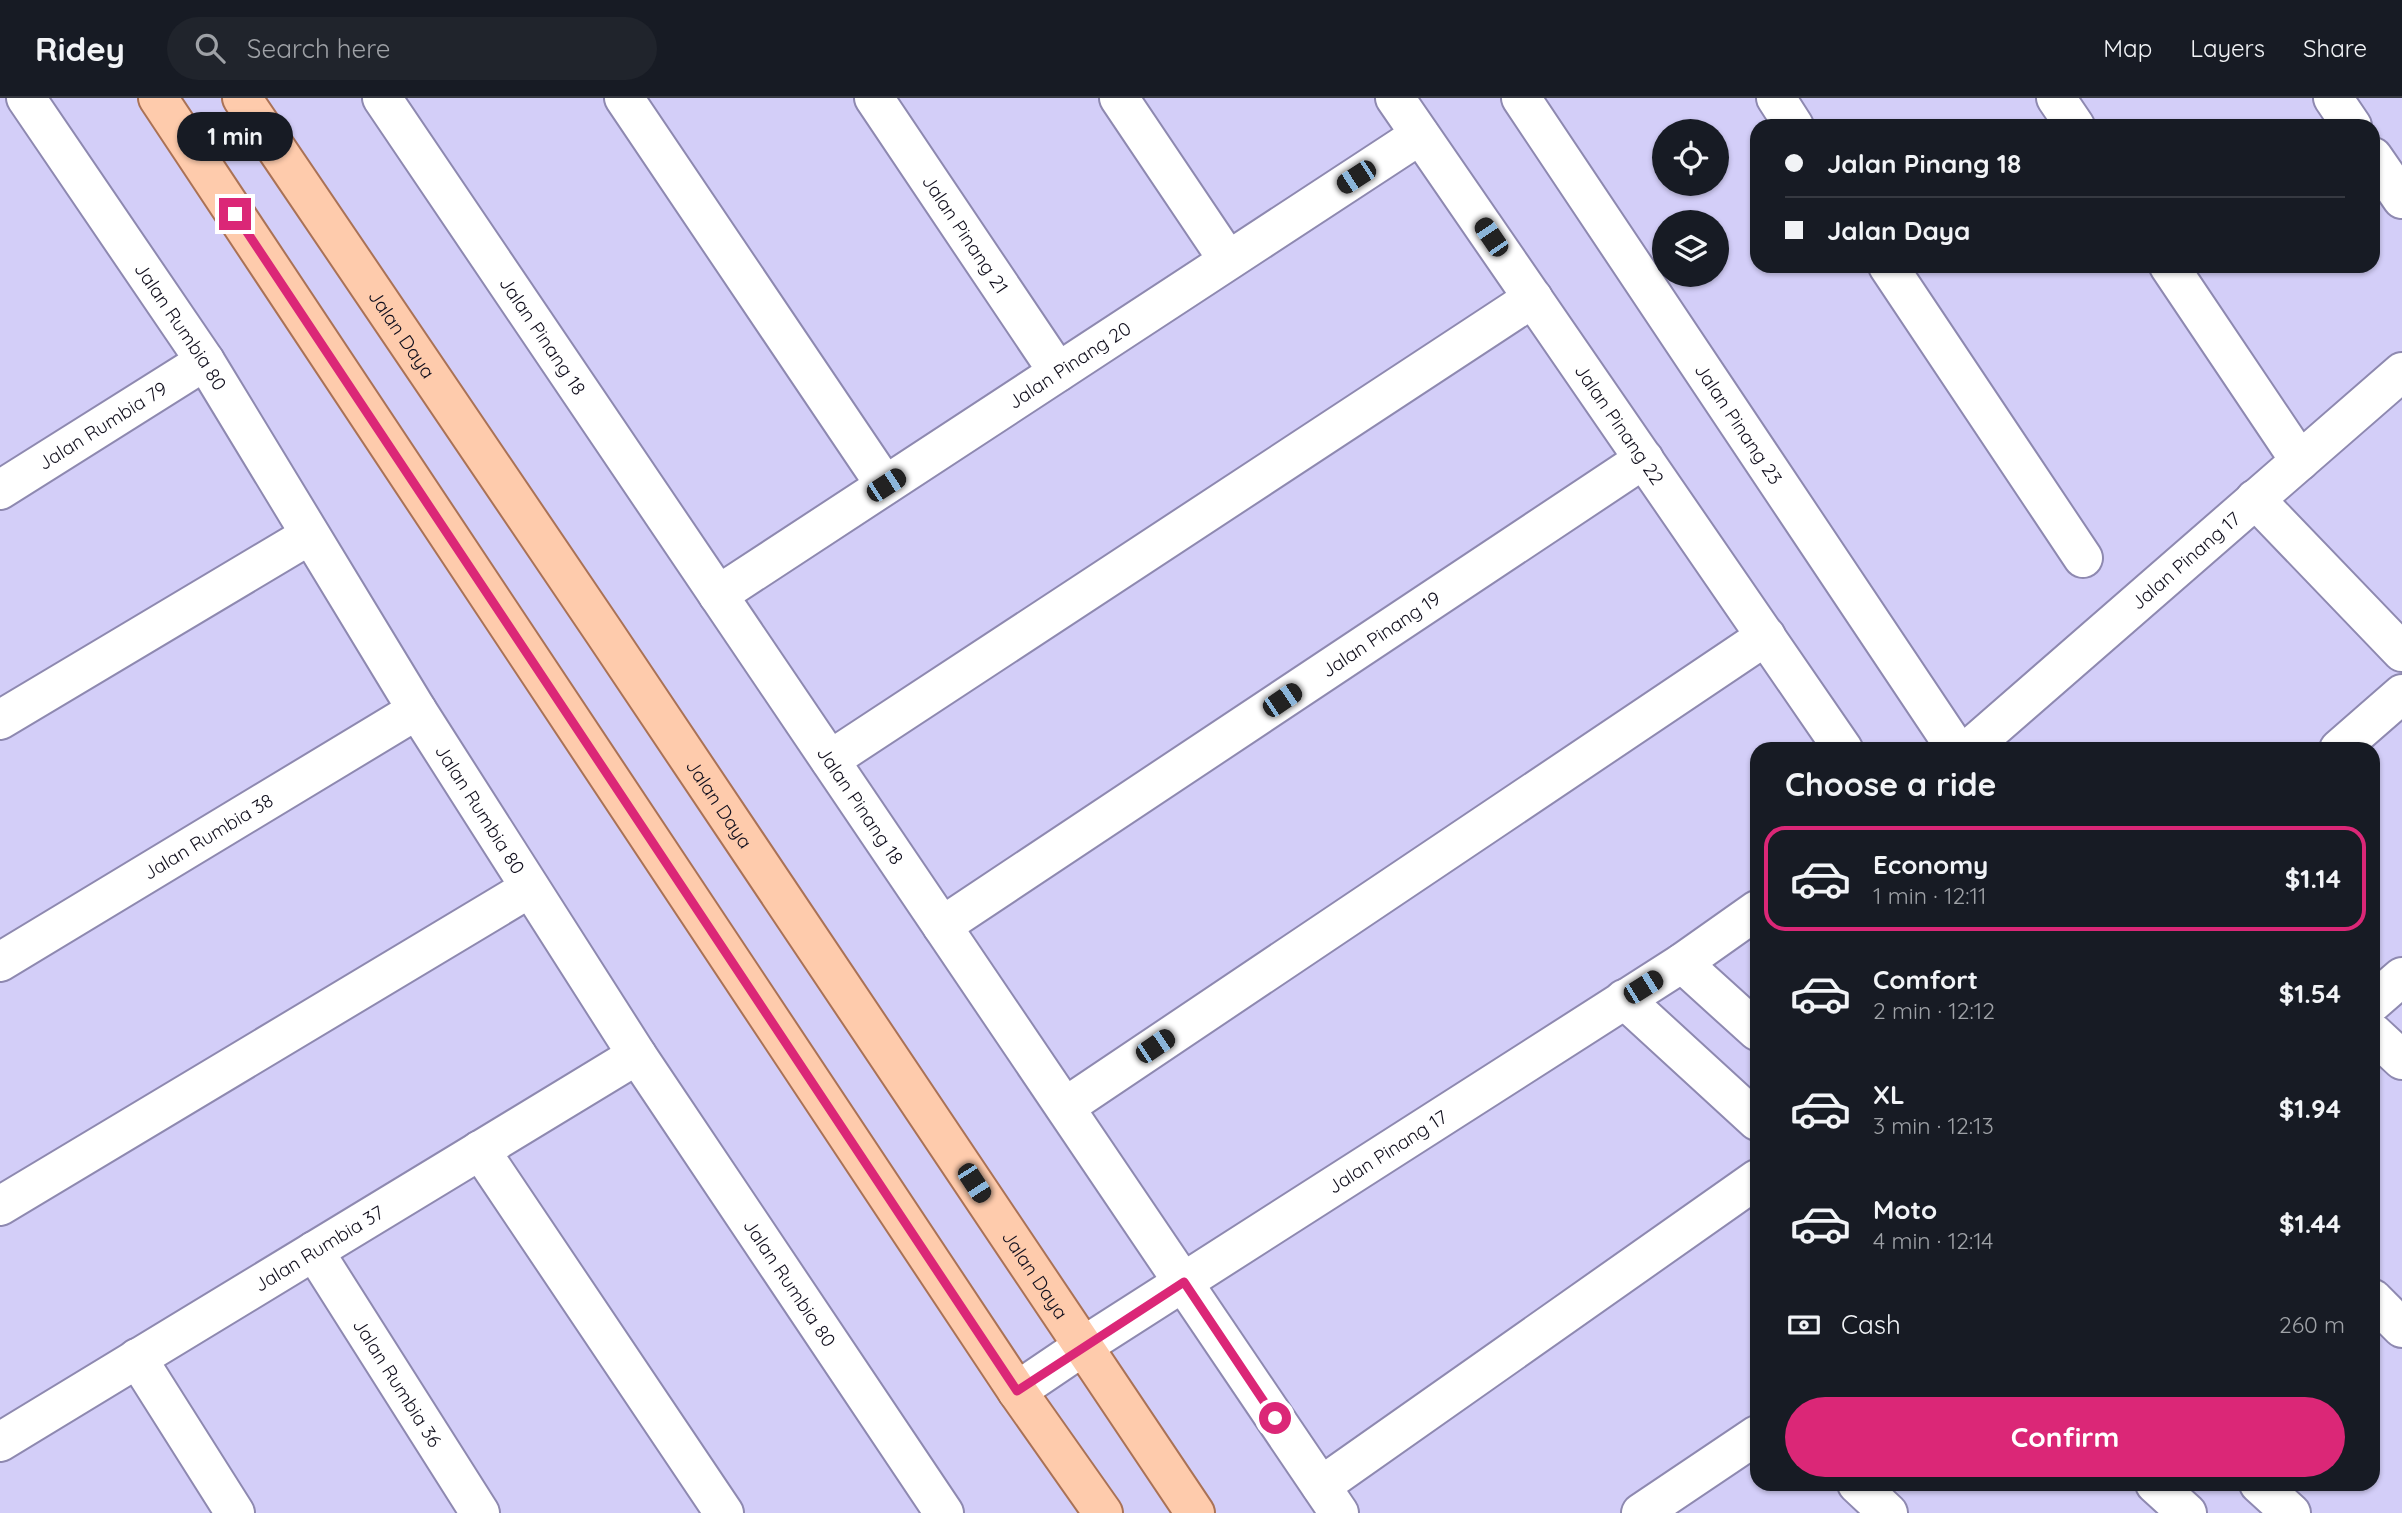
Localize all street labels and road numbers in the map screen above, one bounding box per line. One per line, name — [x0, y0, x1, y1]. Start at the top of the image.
street label: Jalan Pinang 21 — [917, 170, 1014, 298]
street label: Jalan Rumbia 80 — [129, 258, 232, 395]
street label: Jalan Pinang 18 — [494, 272, 591, 399]
street label: Jalan Daya — [363, 285, 440, 383]
street label: Jalan Pinang 20 — [1003, 316, 1135, 414]
street label: Jalan Pinang 22 — [1570, 359, 1669, 489]
street label: Jalan Pinang 23 — [1690, 359, 1788, 489]
street label: Jalan Rumbia 79 — [33, 376, 171, 475]
street label: Jalan Pinang 17 — [2126, 506, 2245, 615]
street label: Jalan Pinang 19 — [1317, 586, 1445, 682]
street label: Jalan Rumbia 80 — [430, 740, 530, 878]
street label: Jalan Pinang 18 — [812, 742, 909, 869]
street label: Jalan Daya — [681, 755, 758, 853]
street label: Jalan Rumbia 38 — [139, 788, 277, 885]
street label: Jalan Pinang 17 — [1323, 1104, 1452, 1199]
street label: Jalan Rumbia 37 — [250, 1200, 388, 1297]
street label: Jalan Rumbia 80 — [738, 1214, 841, 1351]
street label: Jalan Daya — [997, 1226, 1073, 1324]
street label: Jalan Rumbia 36 — [348, 1314, 447, 1452]

